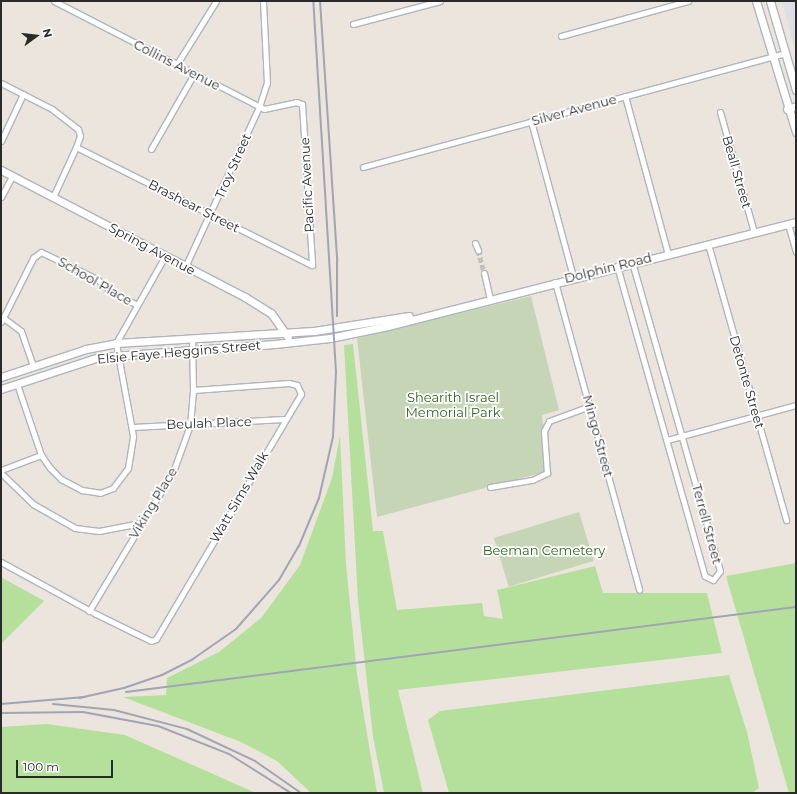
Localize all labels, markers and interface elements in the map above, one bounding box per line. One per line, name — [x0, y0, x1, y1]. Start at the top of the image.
north arrow — [16, 16, 56, 56]
text: N — [40, 27, 56, 39]
street label: Collins Avenue — [131, 36, 223, 94]
street label: Silver Avenue — [530, 91, 618, 129]
street label: Troy Street — [212, 131, 254, 201]
street label: Beall Street — [719, 134, 755, 210]
street label: Pacific Avenue — [297, 137, 317, 233]
street label: Brashear Street — [146, 176, 242, 236]
street label: Spring Avenue — [106, 220, 198, 278]
street label: Dolphin Road — [563, 250, 653, 286]
street label: School Place — [55, 254, 135, 308]
street label: Detonte Street — [726, 334, 768, 430]
street label: Elsie Faye Heggins Street — [96, 337, 262, 367]
park label: Shearith Israel Memorial Park — [405, 390, 501, 421]
street label: Mingo Street — [580, 393, 616, 479]
street label: Beulah Place — [166, 414, 252, 432]
street label: Watt Sims Walk — [207, 449, 271, 545]
street label: Viking Place — [126, 465, 180, 541]
street label: Terrell Street — [689, 482, 725, 566]
park label: Beeman Cemetery — [483, 542, 605, 558]
scale bar — [18, 752, 115, 778]
text: 100 m — [23, 759, 59, 774]

